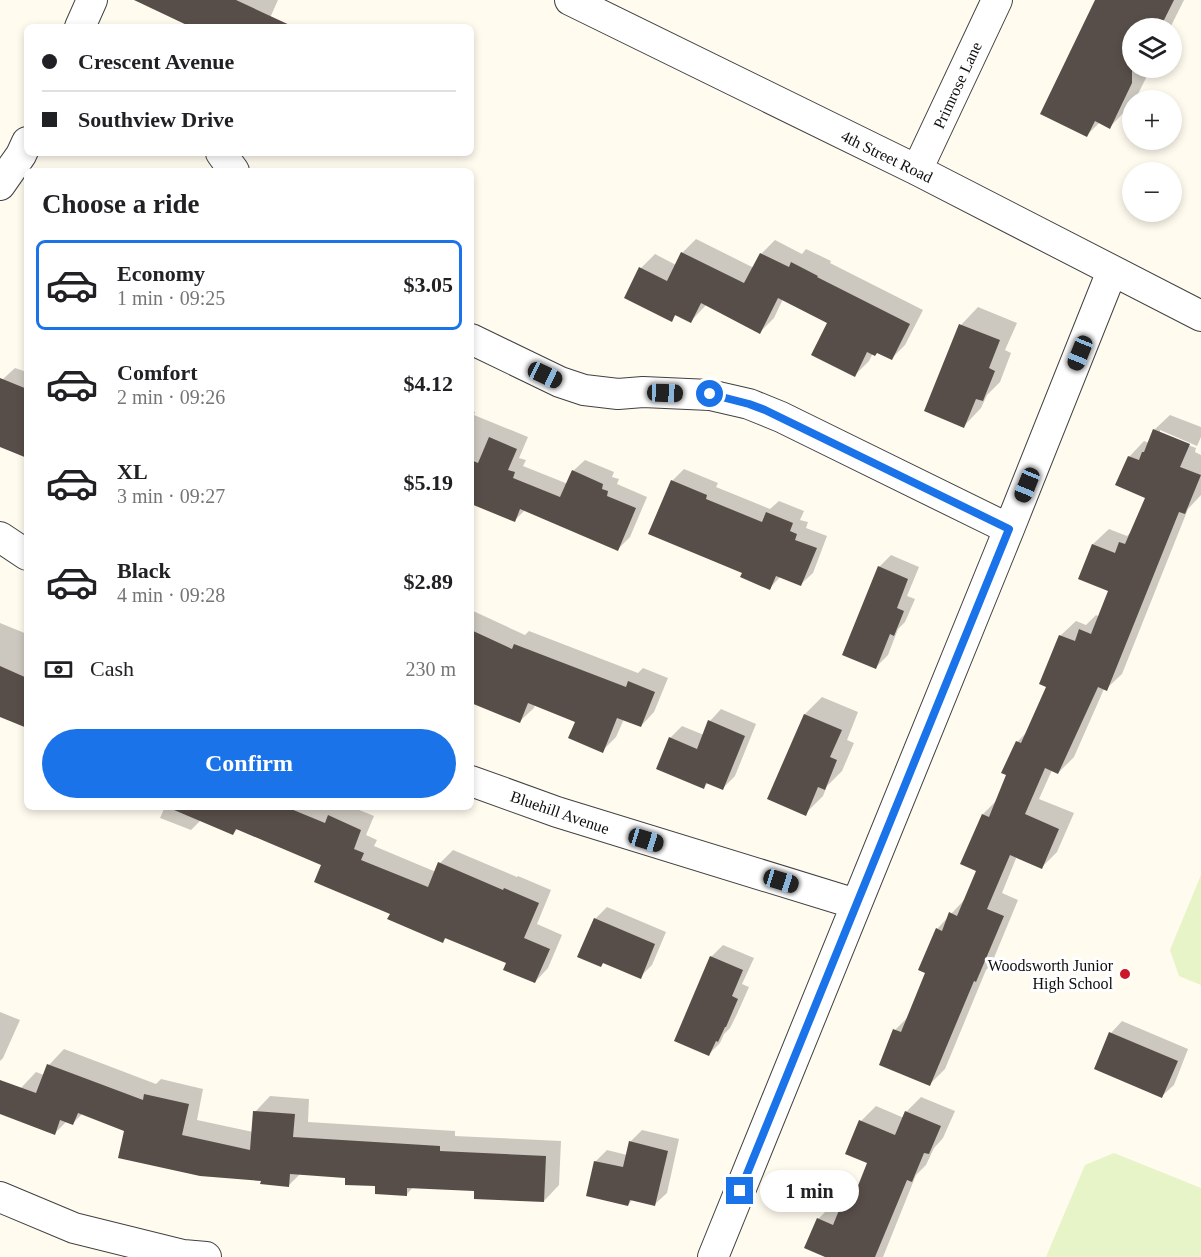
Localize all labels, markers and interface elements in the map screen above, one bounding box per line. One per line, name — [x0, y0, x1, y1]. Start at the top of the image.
map controls — [1122, 18, 1182, 222]
button: layers — [1122, 18, 1182, 78]
street label: Primrose Lane — [930, 39, 985, 131]
text: Crescent Avenue — [78, 49, 234, 74]
button: + — [1122, 90, 1182, 150]
text: Southview Drive — [78, 107, 234, 132]
street label: 4th Street Road — [838, 127, 935, 186]
button: − — [1122, 162, 1182, 222]
text: Choose a ride — [42, 189, 200, 219]
icon: car — [45, 258, 99, 312]
text: Economy — [117, 261, 205, 286]
text: $3.05 — [404, 272, 453, 297]
text: 1 min · 09:25 — [117, 287, 225, 309]
car — [1065, 333, 1095, 373]
icon: car — [45, 357, 99, 411]
car — [525, 359, 565, 391]
text: Comfort — [117, 360, 198, 385]
text: $4.12 — [404, 371, 453, 396]
route start — [696, 380, 723, 407]
car — [647, 383, 683, 403]
text: 2 min · 09:26 — [117, 386, 225, 408]
icon: car — [45, 456, 99, 510]
text: XL — [117, 459, 148, 484]
car — [1012, 465, 1042, 505]
text: $5.19 — [404, 470, 453, 495]
text: 3 min · 09:27 — [117, 485, 225, 507]
icon: car — [45, 555, 99, 609]
text: Black — [117, 558, 171, 583]
text: $2.89 — [404, 569, 453, 594]
text: 4 min · 09:28 — [117, 584, 225, 606]
icon: cash — [42, 653, 75, 686]
text: Cash — [90, 656, 134, 681]
text: 230 m — [405, 658, 456, 680]
button: Confirm — [42, 729, 456, 798]
street label: Bluehill Avenue — [508, 788, 611, 837]
car — [626, 826, 666, 854]
car — [761, 867, 801, 895]
place label: Woodsworth Junior High School — [988, 957, 1114, 993]
marker: Woodsworth Junior High School — [1118, 967, 1132, 981]
callout: 1 min — [761, 1170, 860, 1212]
route end — [726, 1177, 753, 1204]
text: 1 min — [785, 1180, 834, 1202]

